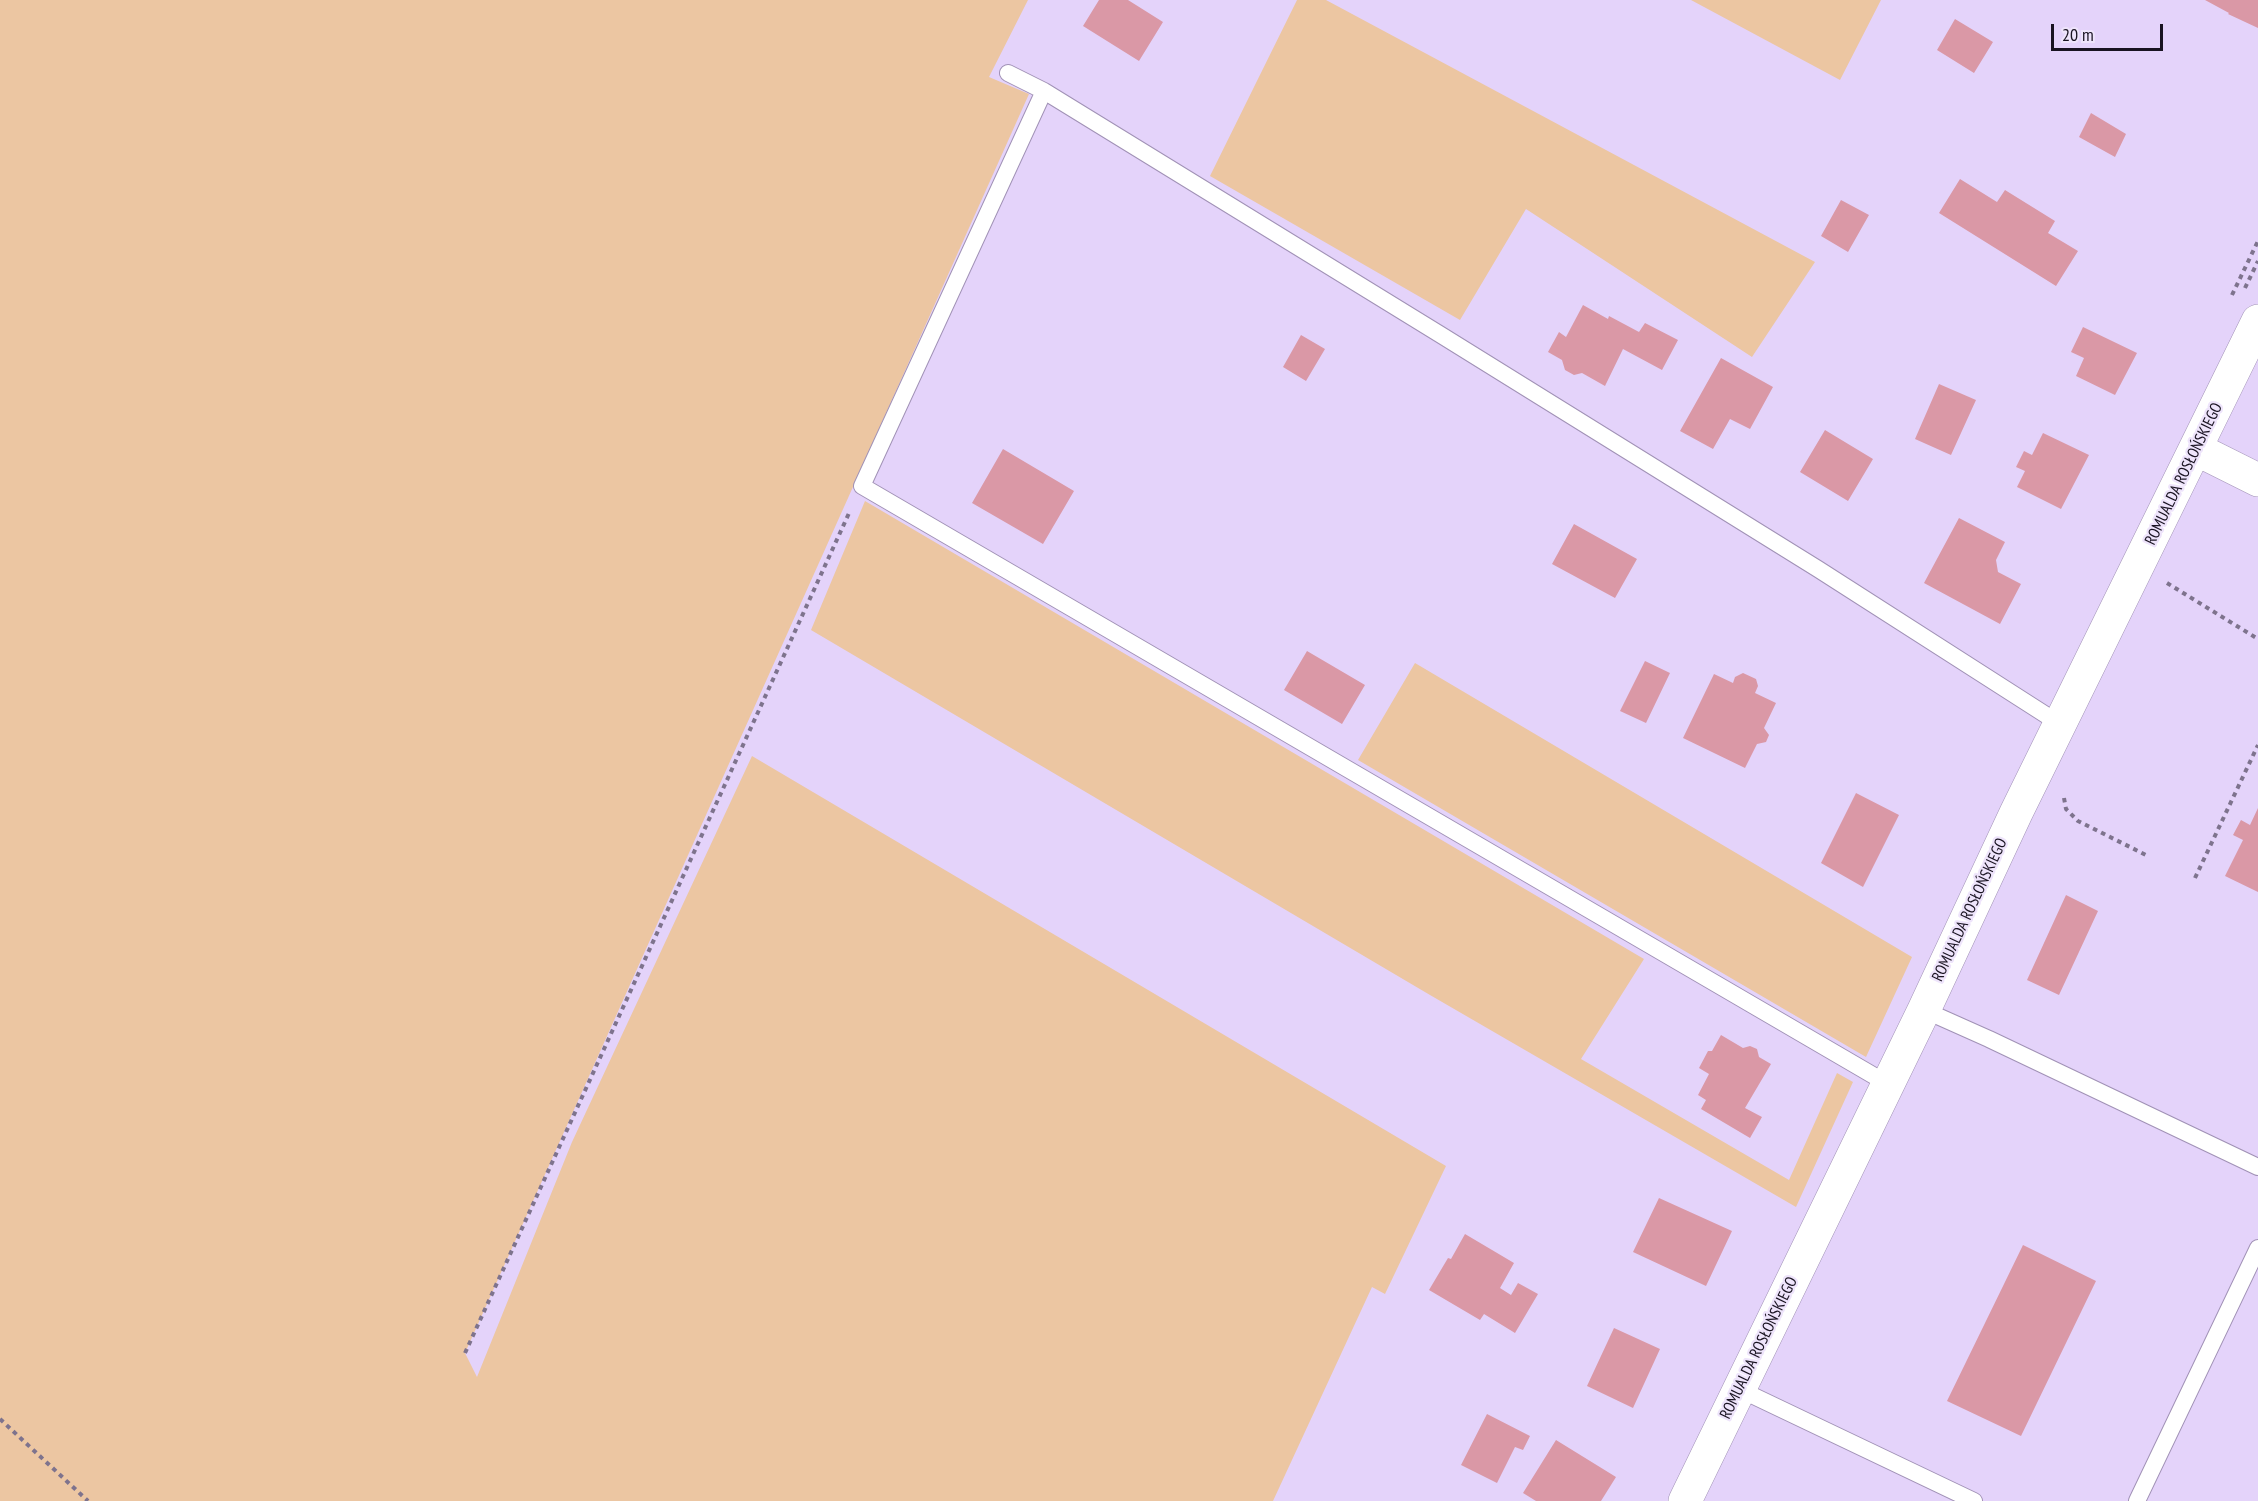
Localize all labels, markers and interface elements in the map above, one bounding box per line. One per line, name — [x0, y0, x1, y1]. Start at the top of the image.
scale bar — [2054, 12, 2166, 50]
text: 20 m — [2062, 23, 2094, 46]
street label: ROMUALDA ROSŁOŃSKIEGO — [2141, 400, 2227, 548]
street label: ROMUALDA ROSŁOŃSKIEGO — [1928, 835, 2012, 985]
street label: ROMUALDA ROSŁOŃSKIEGO — [1716, 1274, 1802, 1422]

